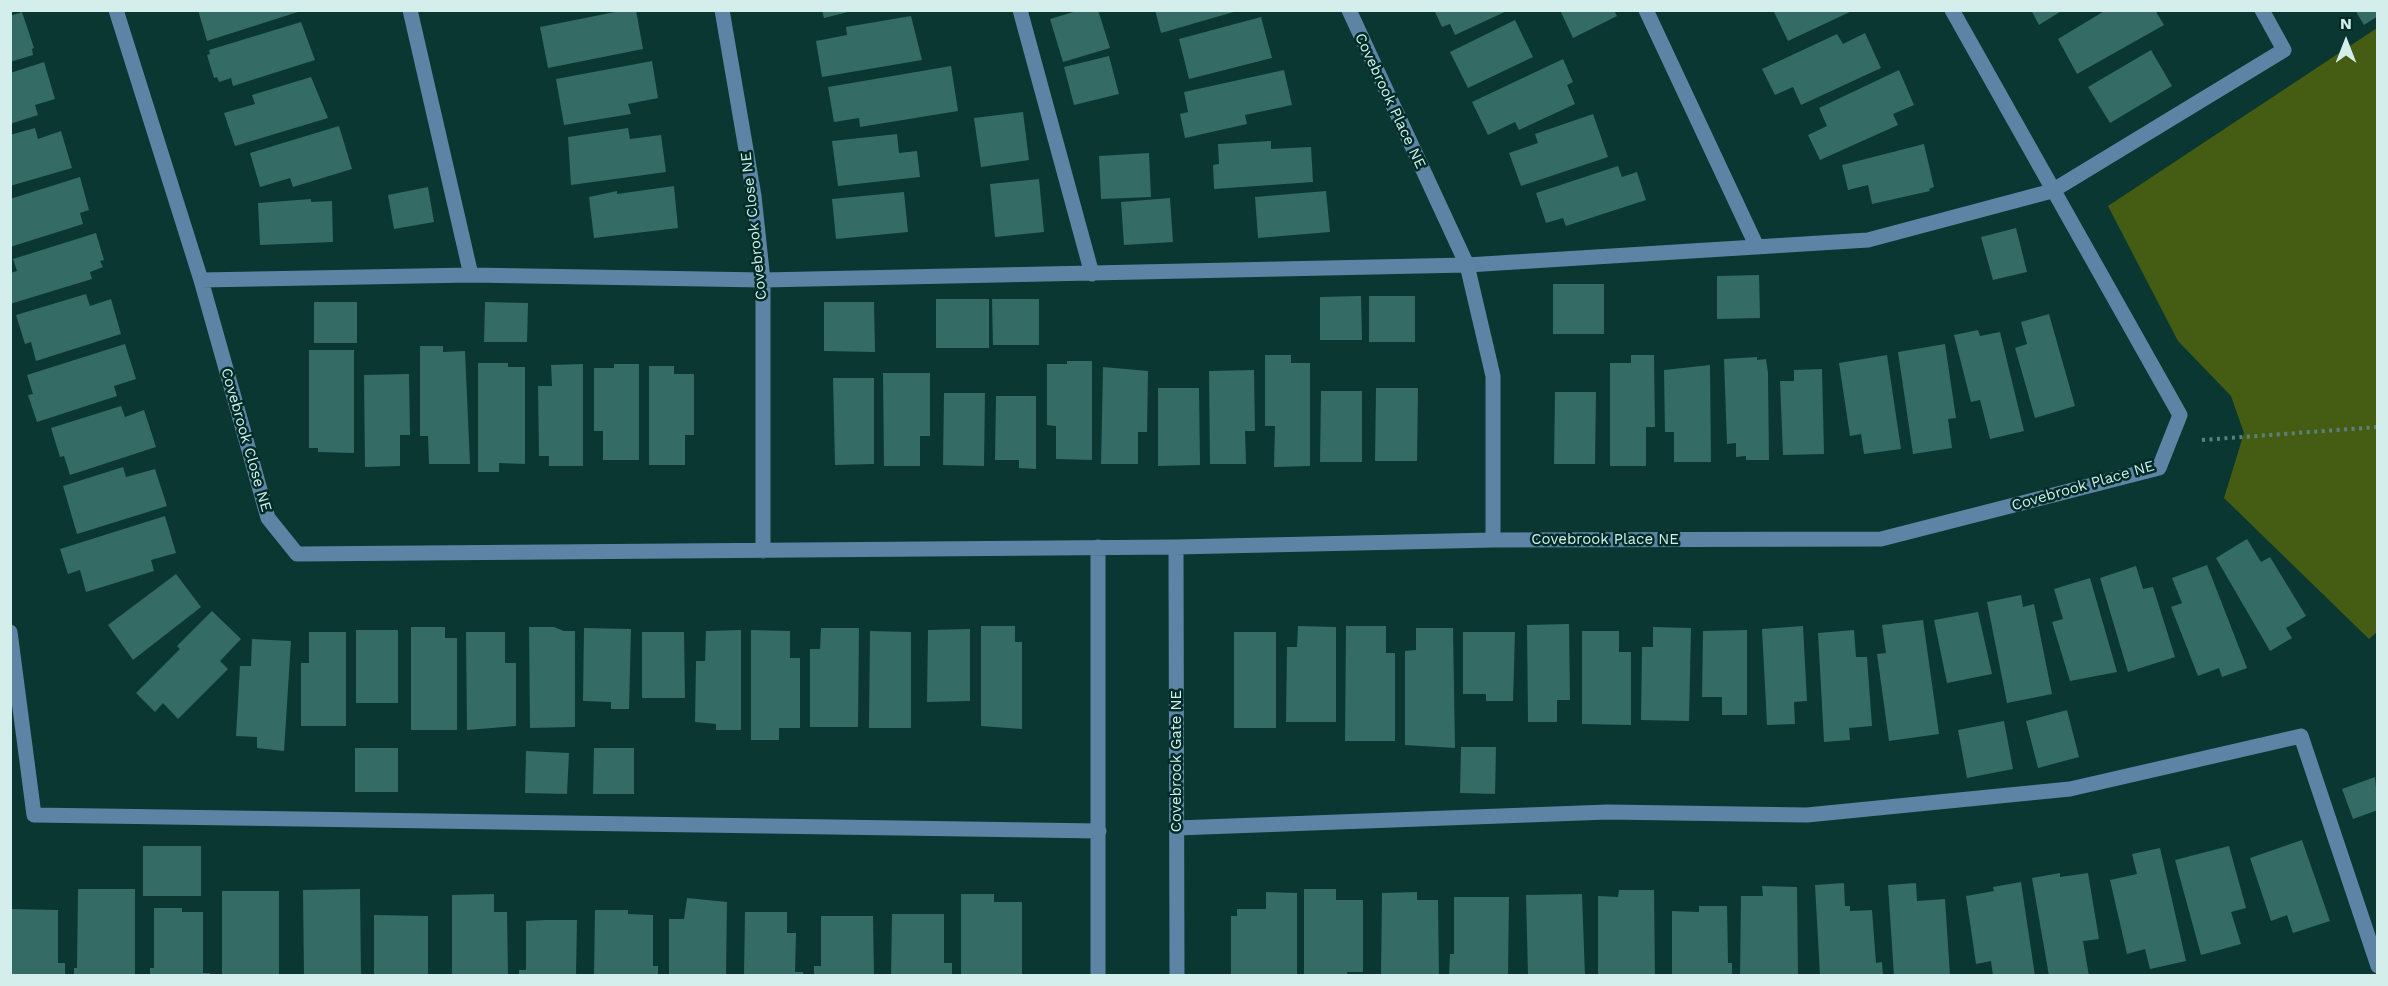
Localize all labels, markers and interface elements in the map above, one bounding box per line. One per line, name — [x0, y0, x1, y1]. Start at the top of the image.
north arrow — [2316, 12, 2376, 72]
text: N — [2340, 14, 2352, 33]
street label: Covebrook Place NE — [1351, 30, 1429, 172]
street label: Covebrook Close NE — [737, 151, 771, 301]
street label: Covebrook Close NE — [217, 366, 275, 514]
street label: Covebrook Place NE — [2010, 457, 2156, 515]
street label: Covebrook Place NE — [1531, 531, 1679, 549]
street label: Covebrook Gate NE — [1168, 690, 1186, 832]

